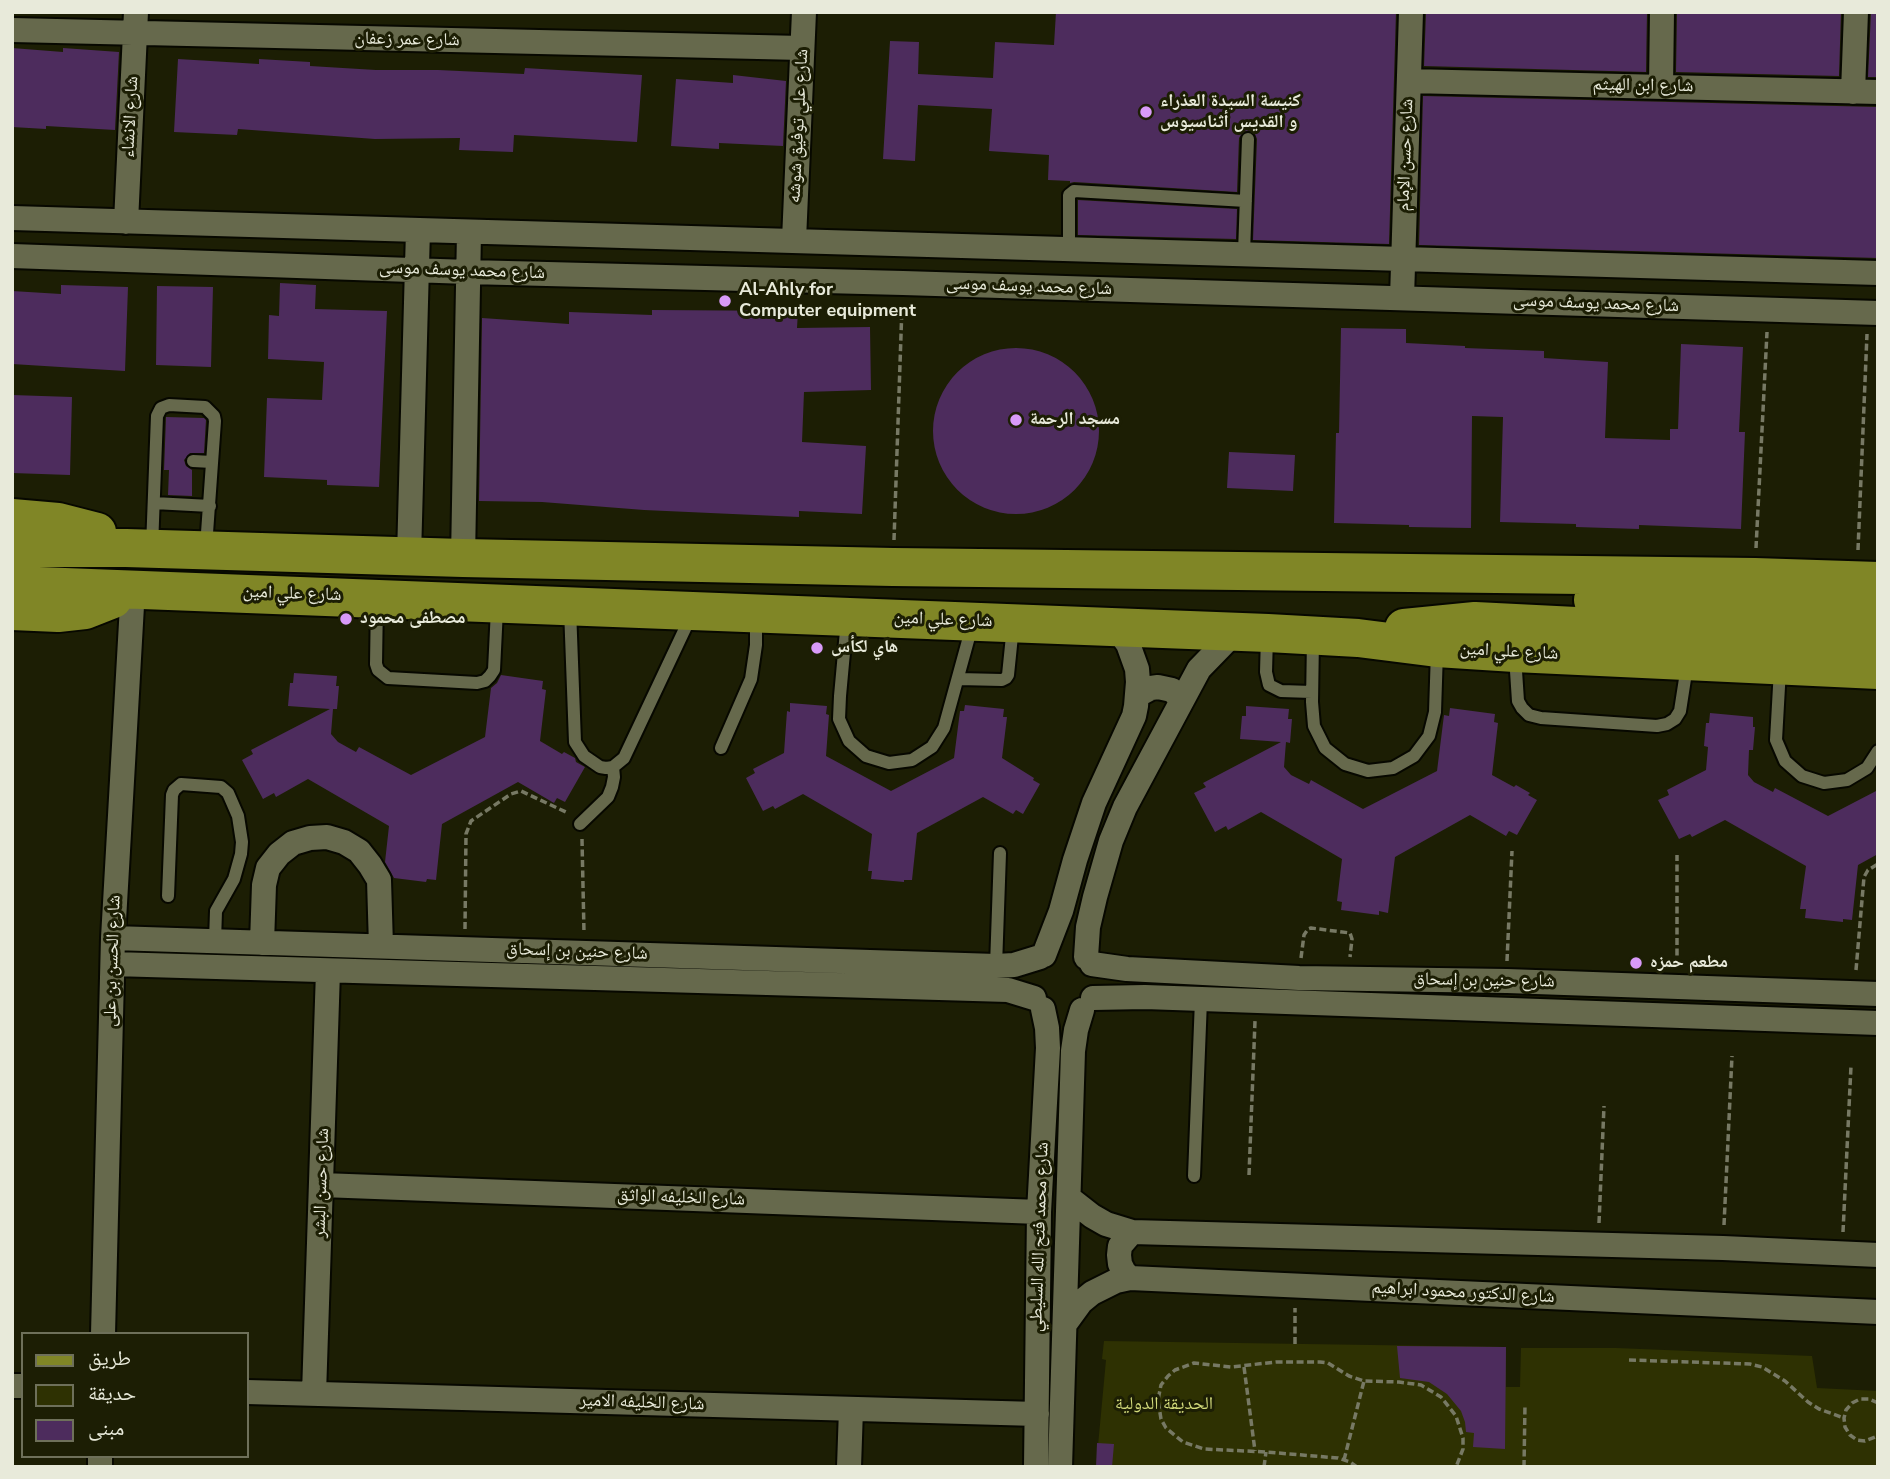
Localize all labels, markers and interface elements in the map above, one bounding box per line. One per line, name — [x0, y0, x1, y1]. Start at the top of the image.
street label: شارع عمر زعفان — [354, 28, 460, 52]
street label: شارع علي توفيق شوشه — [784, 48, 814, 204]
street label: شارع ابن الهيثم — [1592, 74, 1694, 98]
street label: شارع الانشاء — [118, 76, 144, 158]
place label: كنيسة السيدة العذراء و القديس أثناسيوس — [1160, 91, 1301, 134]
street label: شارع حسن الإمام — [1393, 98, 1419, 212]
marker: كنيسة السيدة العذراء و القديس أثناسيوس — [1138, 104, 1154, 120]
street label: شارع محمد يوسف موسى — [379, 257, 545, 285]
street label: شارع محمد يوسف موسى — [946, 273, 1112, 301]
place label: Al-Ahly for Computer equipment — [739, 280, 916, 322]
street label: شارع محمد يوسف موسى — [1513, 290, 1679, 318]
marker: Al-Ahly for Computer equipment — [717, 293, 733, 309]
place label: مسجد الرحمة — [1030, 409, 1120, 431]
marker: مسجد الرحمة — [1008, 412, 1024, 428]
street label: شارع علي امين — [242, 581, 342, 607]
street label: شارع علي امين — [893, 607, 993, 633]
place label: مصطفى محمود — [360, 608, 466, 630]
marker: مصطفى محمود — [338, 611, 354, 627]
place label: هاي لكأس — [831, 637, 898, 659]
street label: شارع علي امين — [1459, 639, 1559, 665]
marker: هاي لكأس — [809, 640, 825, 656]
street label: شارع الحسن بن على — [100, 895, 126, 1027]
street label: شارع حنين بن إسحاق — [506, 939, 648, 965]
place label: مطعم حمزه — [1650, 952, 1728, 974]
marker: مطعم حمزه — [1628, 955, 1644, 971]
street label: شارع حنين بن إسحاق — [1413, 969, 1555, 993]
street label: شارع حسن البشر — [309, 1128, 335, 1238]
street label: شارع محمد فتح الله السليطي — [1026, 1142, 1054, 1332]
street label: شارع الخليفه الواثق — [617, 1185, 745, 1211]
street label: شارع الدكتور محمود ابراهيم — [1371, 1277, 1555, 1309]
legend — [21, 1332, 248, 1458]
text: طريق — [88, 1344, 131, 1372]
text: حديقة — [88, 1379, 136, 1407]
street label: شارع الخليفه الامير — [579, 1390, 705, 1416]
park label: الحديقة الدولية — [1115, 1394, 1213, 1416]
text: مبنى — [88, 1414, 124, 1442]

